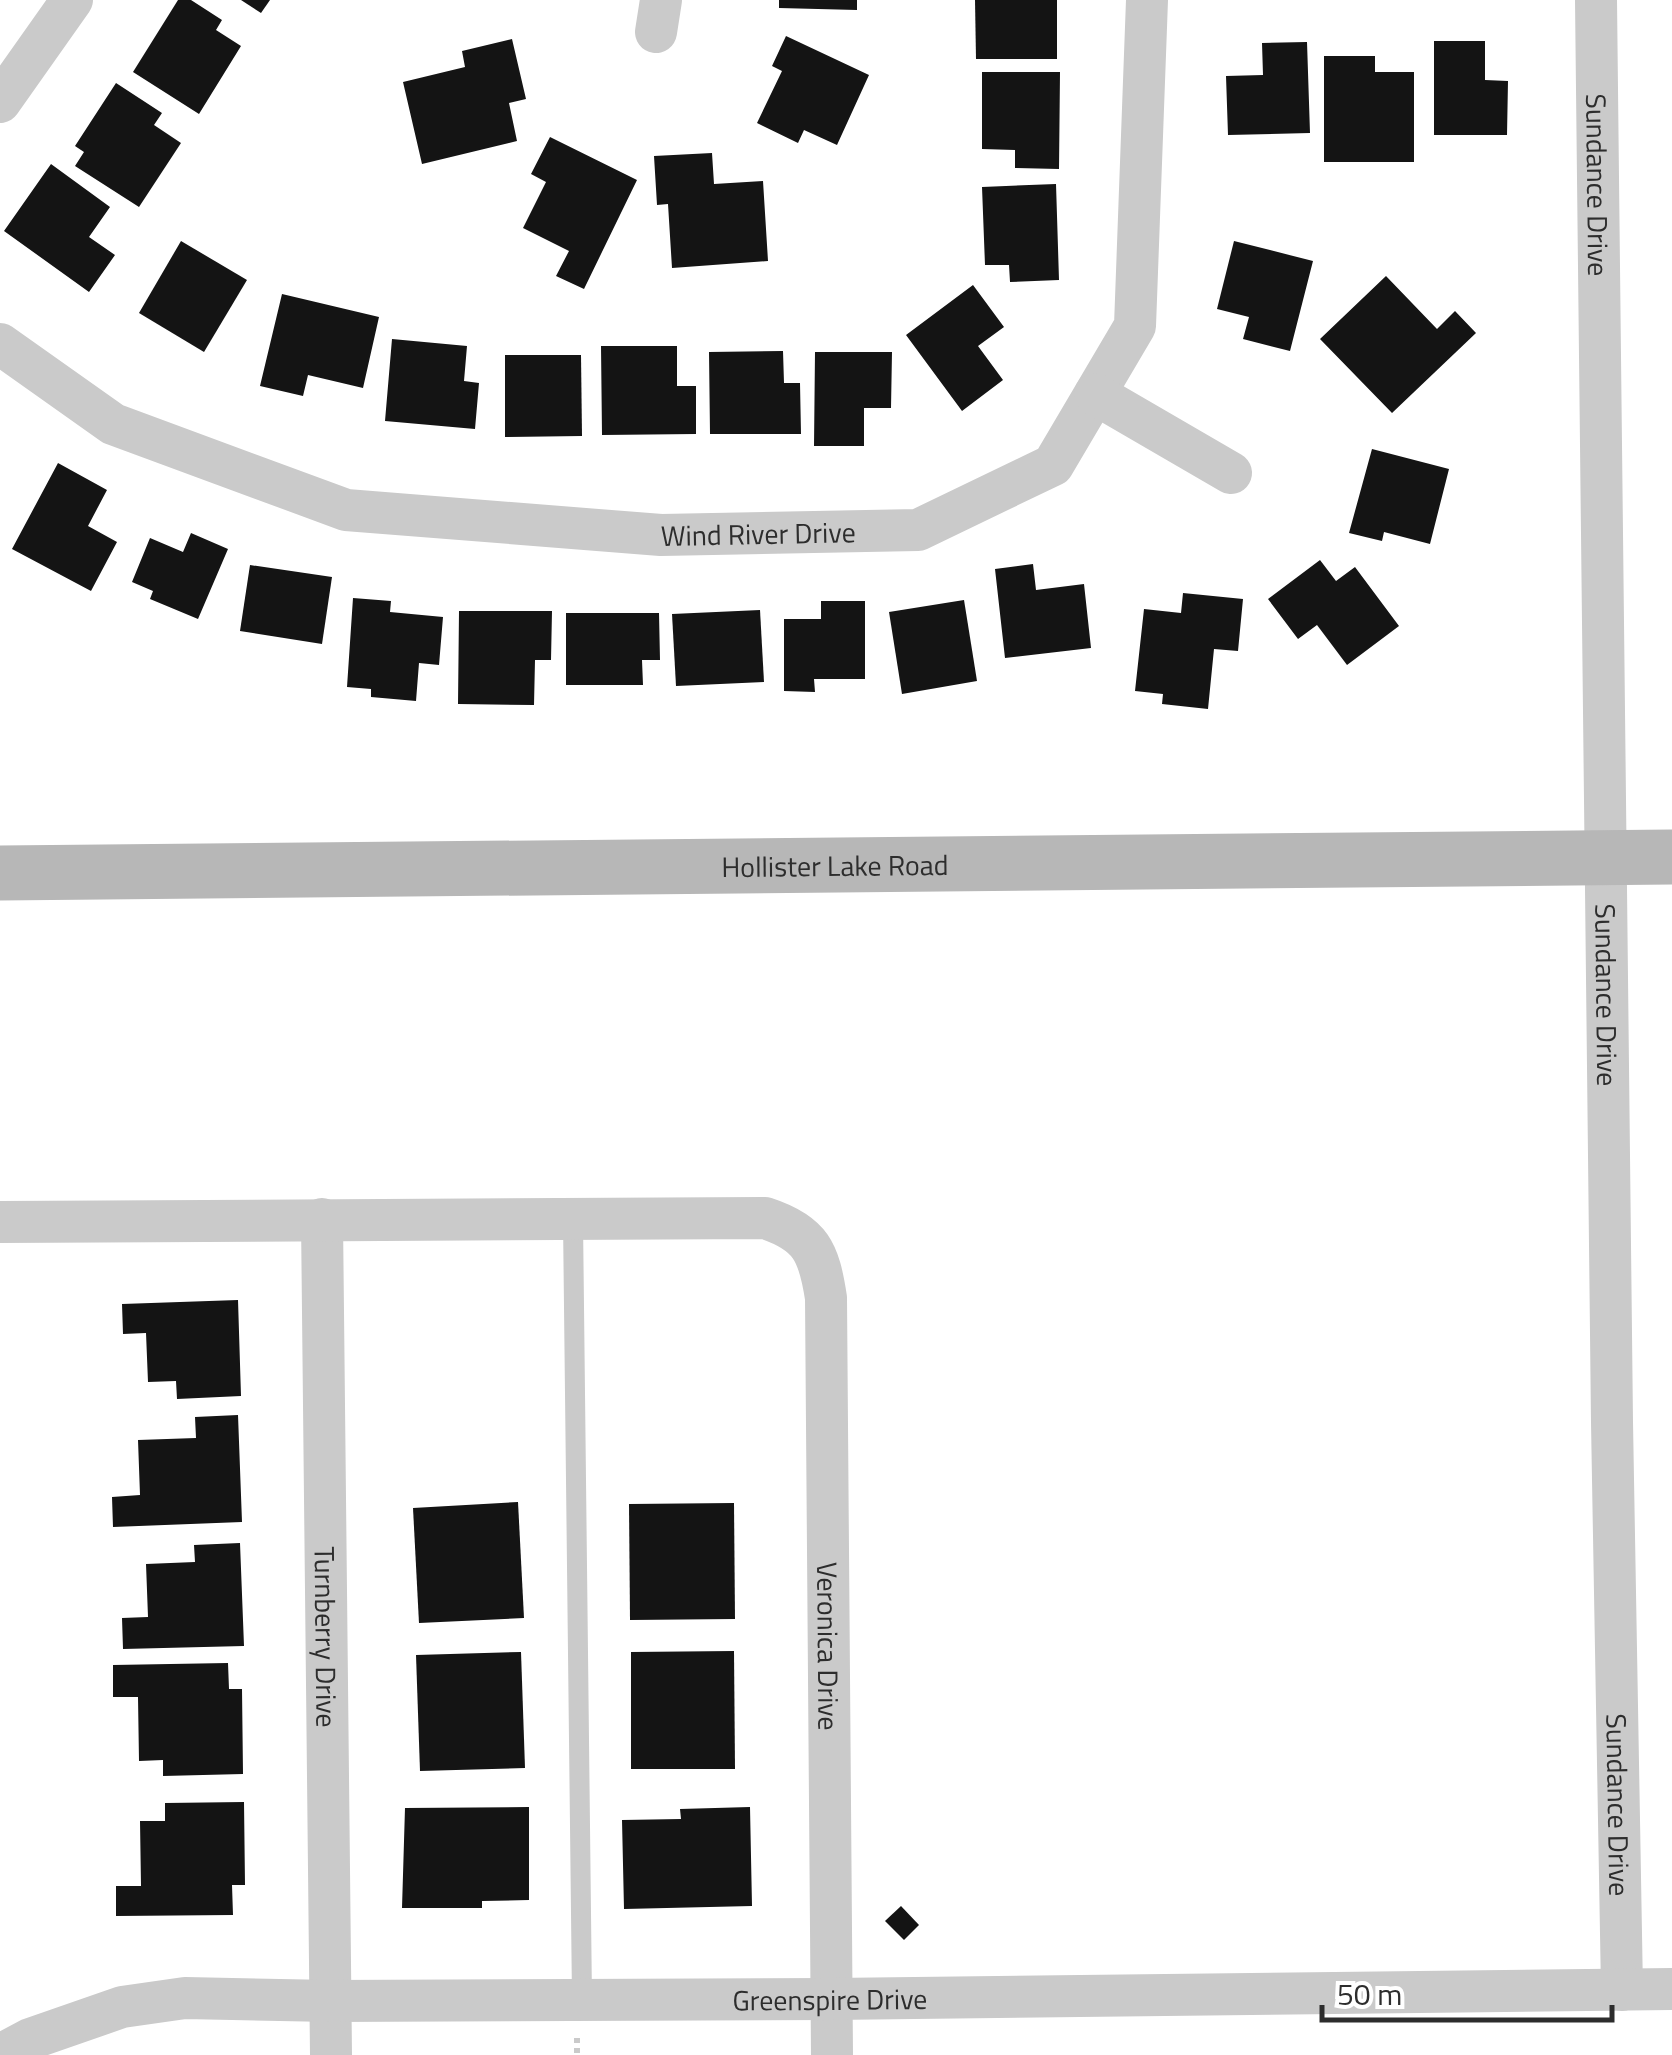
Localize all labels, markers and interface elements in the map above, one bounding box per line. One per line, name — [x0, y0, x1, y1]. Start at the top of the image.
street label: Sundance Drive — [1576, 93, 1621, 277]
street label: Wind River Drive — [660, 510, 856, 557]
street label: Hollister Lake Road — [721, 842, 949, 888]
street label: Sundance Drive — [1585, 903, 1630, 1086]
street label: Turnberry Drive — [304, 1546, 349, 1728]
street label: Veronica Drive — [807, 1562, 851, 1731]
street label: Sundance Drive — [1596, 1713, 1642, 1897]
scale bar — [1322, 1960, 1612, 2022]
text: 50 m — [1337, 1971, 1402, 2017]
street label: Greenspire Drive — [732, 1976, 928, 2021]

